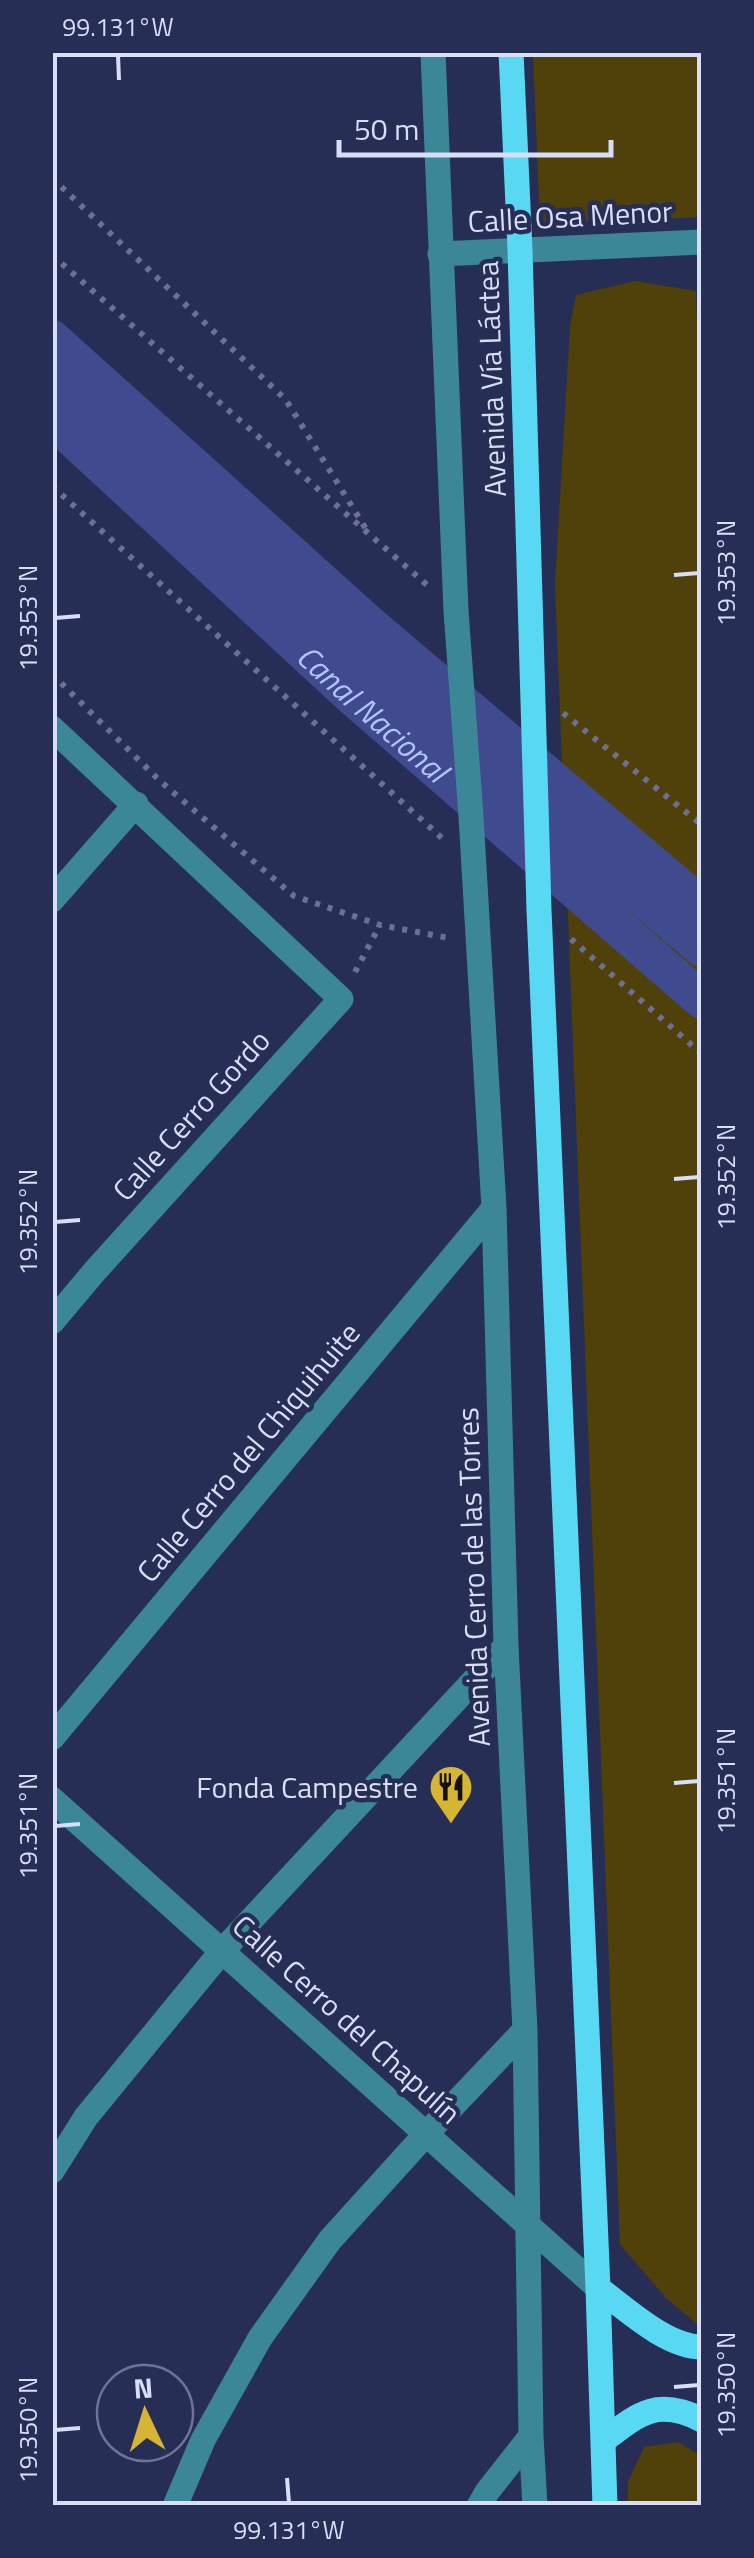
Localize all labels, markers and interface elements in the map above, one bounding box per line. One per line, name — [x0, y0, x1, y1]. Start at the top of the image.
text: 99.131°W — [62, 8, 174, 46]
scale bar — [339, 95, 612, 157]
text: 50 m — [354, 106, 419, 152]
street label: Calle Osa Menor — [466, 188, 674, 244]
street label: Avenida Vía Láctea — [464, 260, 518, 498]
text: 19.353°N — [707, 520, 745, 626]
text: 19.353°N — [9, 565, 47, 671]
water label: Canal Nacional — [286, 633, 461, 795]
street label: Calle Cerro Gordo — [101, 1019, 281, 1211]
text: 19.352°N — [707, 1124, 745, 1230]
text: 19.352°N — [9, 1169, 47, 1275]
street label: Calle Cerro del Chiquihuite — [125, 1312, 371, 1592]
street label: Avenida Cerro de las Torres — [444, 1407, 502, 1747]
text: 19.351°N — [707, 1728, 745, 1834]
place label: Fonda Campestre — [196, 1764, 418, 1810]
restaurant icon: Fonda Campestre — [428, 1764, 474, 1825]
text: 19.351°N — [9, 1773, 47, 1879]
street label: Calle Cerro del Chapulín — [222, 1903, 472, 2135]
text: 19.350°N — [707, 2332, 745, 2438]
north arrow — [95, 2363, 195, 2463]
text: N — [132, 2365, 154, 2410]
text: 19.350°N — [9, 2377, 47, 2483]
text: 99.131°W — [233, 2511, 345, 2549]

